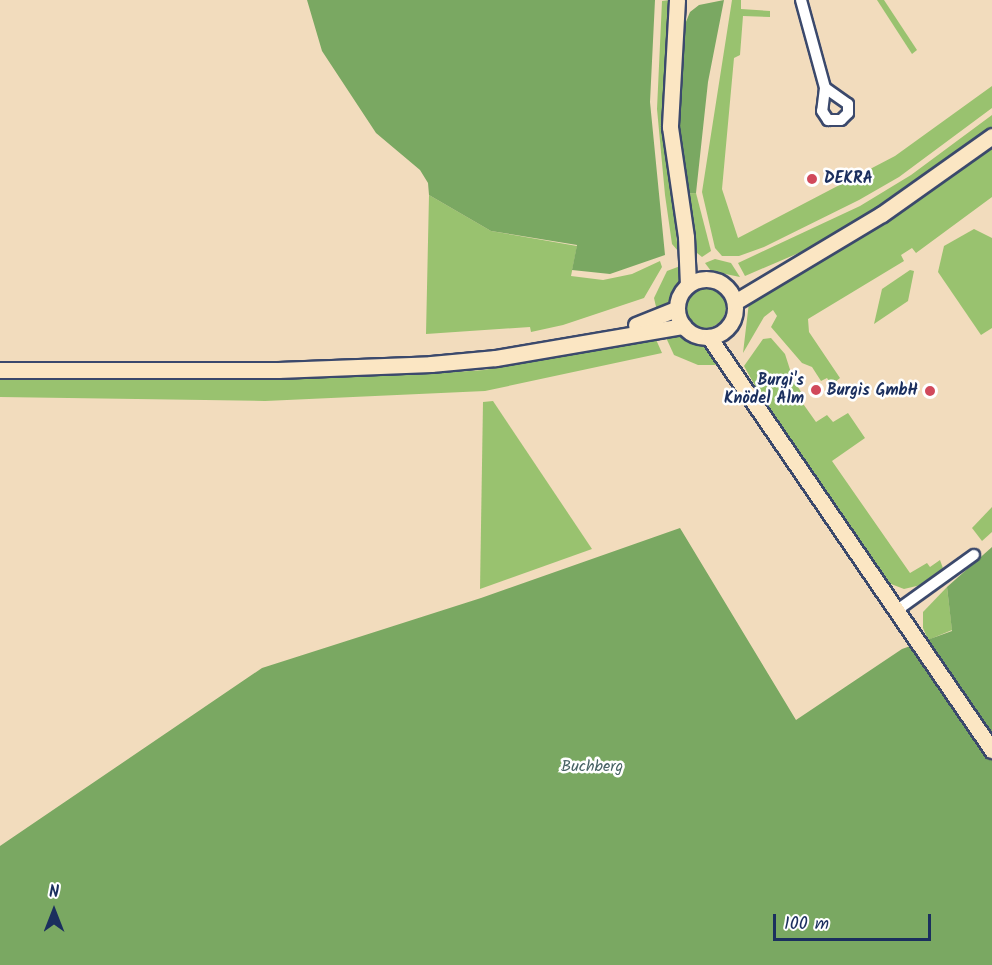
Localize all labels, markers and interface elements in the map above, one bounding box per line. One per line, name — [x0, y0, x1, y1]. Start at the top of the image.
place label: DEKRA — [824, 169, 873, 189]
marker: DEKRA — [805, 172, 819, 186]
place label: Burgi's Knödel Alm — [724, 371, 804, 409]
place label: Burgis GmbH — [827, 381, 918, 401]
marker: Burgi's Knödel Alm — [809, 383, 823, 397]
marker: Burgis GmbH — [923, 384, 937, 398]
park label: Buchberg — [561, 757, 623, 777]
text: N — [49, 880, 59, 905]
north arrow — [24, 881, 84, 941]
scale bar — [776, 902, 934, 940]
text: 100 m — [784, 910, 829, 939]

